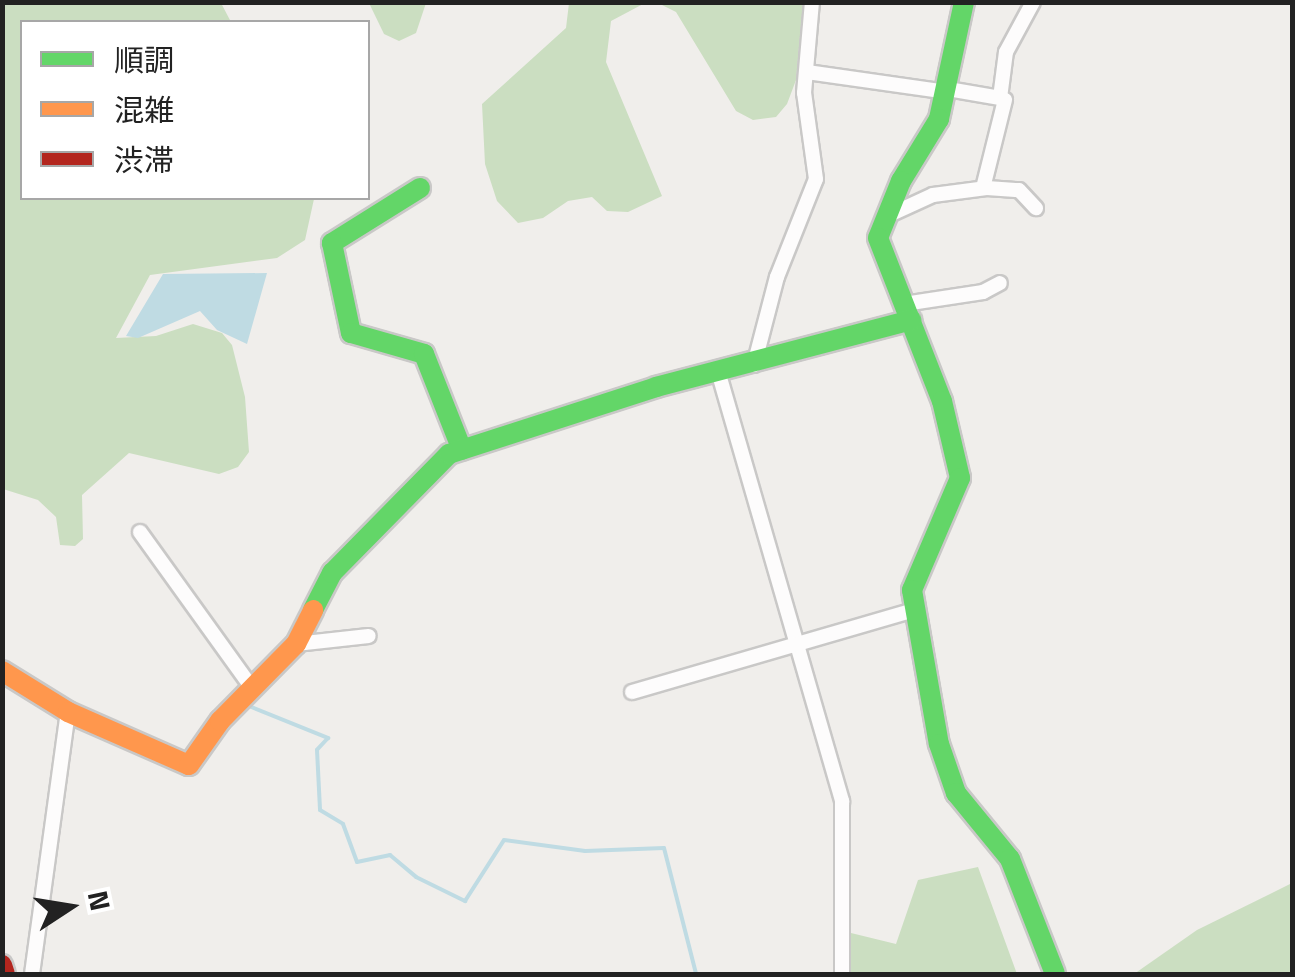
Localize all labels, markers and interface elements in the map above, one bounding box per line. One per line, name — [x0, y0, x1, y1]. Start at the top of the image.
legend — [20, 20, 370, 200]
text: 順調 — [114, 37, 174, 83]
text: 混雑 — [114, 87, 174, 133]
text: 渋滞 — [114, 137, 174, 183]
north arrow — [20, 857, 120, 957]
text: N — [77, 887, 123, 915]

